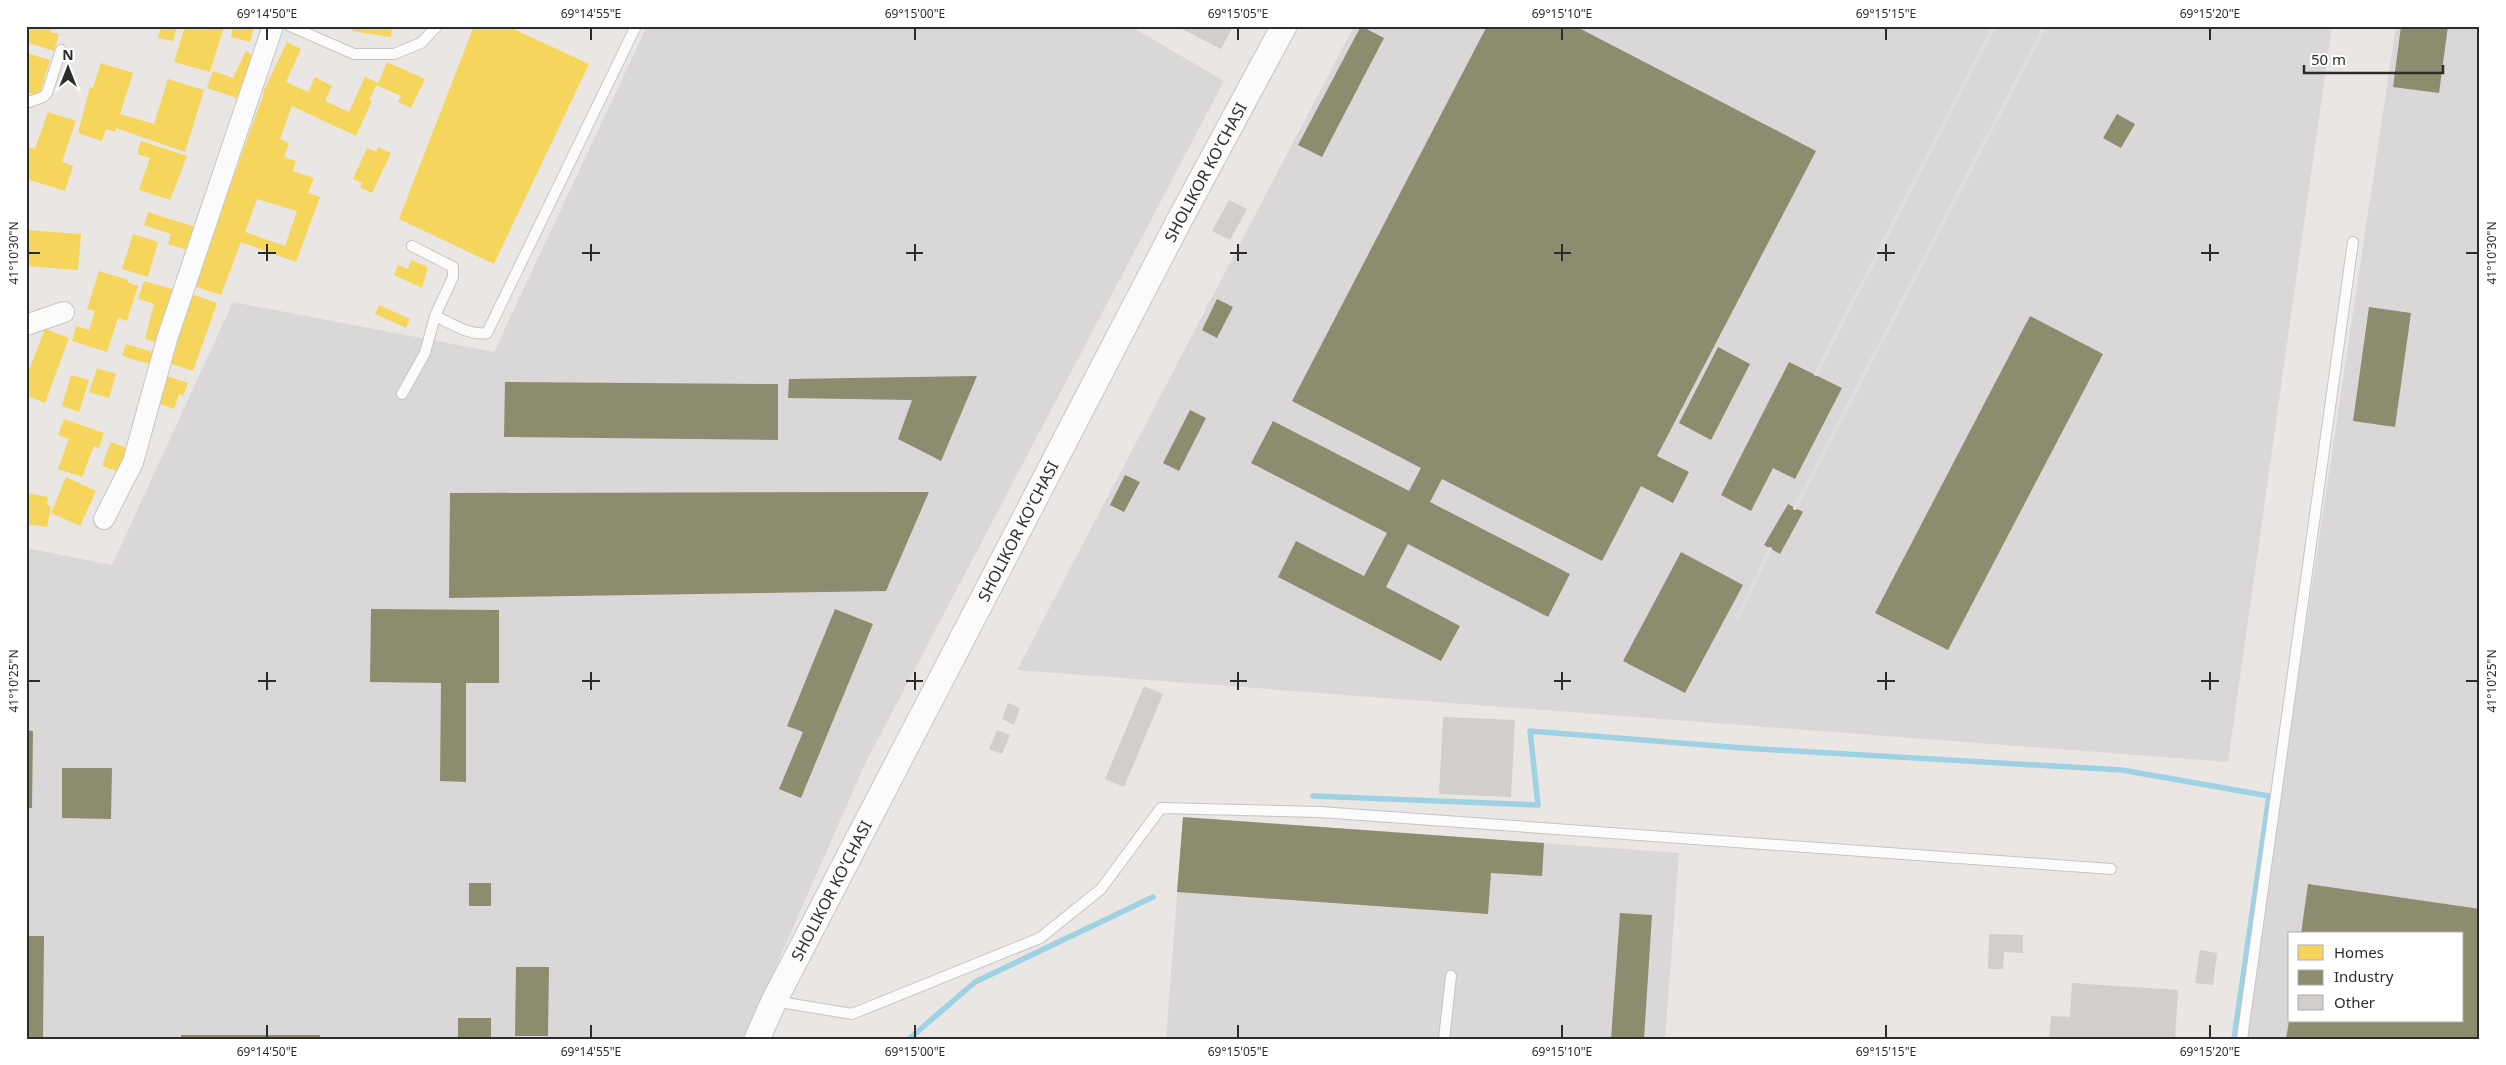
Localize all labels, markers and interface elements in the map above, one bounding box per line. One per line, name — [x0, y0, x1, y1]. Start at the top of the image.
text: 69°14'50"E — [237, 5, 297, 22]
text: 69°14'55"E — [561, 5, 621, 22]
text: 69°15'00"E — [885, 5, 945, 22]
text: 69°15'05"E — [1208, 5, 1268, 22]
text: 69°15'10"E — [1532, 5, 1592, 22]
text: 69°15'15"E — [1856, 5, 1916, 22]
text: 69°15'20"E — [2180, 5, 2240, 22]
north arrow — [42, 42, 92, 92]
scale bar — [2304, 42, 2442, 74]
text: N — [62, 45, 74, 64]
text: 50 m — [2311, 49, 2346, 69]
street label: SHOLIKOR KO'CHASI — [1159, 99, 1252, 246]
text: 41°10'30"N — [5, 221, 22, 285]
text: 41°10'30"N — [2483, 221, 2500, 285]
street label: SHOLIKOR KO'CHASI — [972, 457, 1063, 605]
text: 41°10'25"N — [5, 649, 22, 713]
text: 41°10'25"N — [2483, 649, 2500, 713]
street label: SHOLIKOR KO'CHASI — [786, 817, 877, 965]
legend — [2288, 932, 2464, 1022]
text: Homes — [2334, 942, 2384, 962]
text: Industry — [2334, 966, 2394, 986]
text: Other — [2334, 992, 2375, 1012]
text: 69°14'50"E — [237, 1043, 297, 1060]
text: 69°14'55"E — [561, 1043, 621, 1060]
text: 69°15'00"E — [885, 1043, 945, 1060]
text: 69°15'05"E — [1208, 1043, 1268, 1060]
text: 69°15'10"E — [1532, 1043, 1592, 1060]
text: 69°15'15"E — [1856, 1043, 1916, 1060]
text: 69°15'20"E — [2180, 1043, 2240, 1060]

